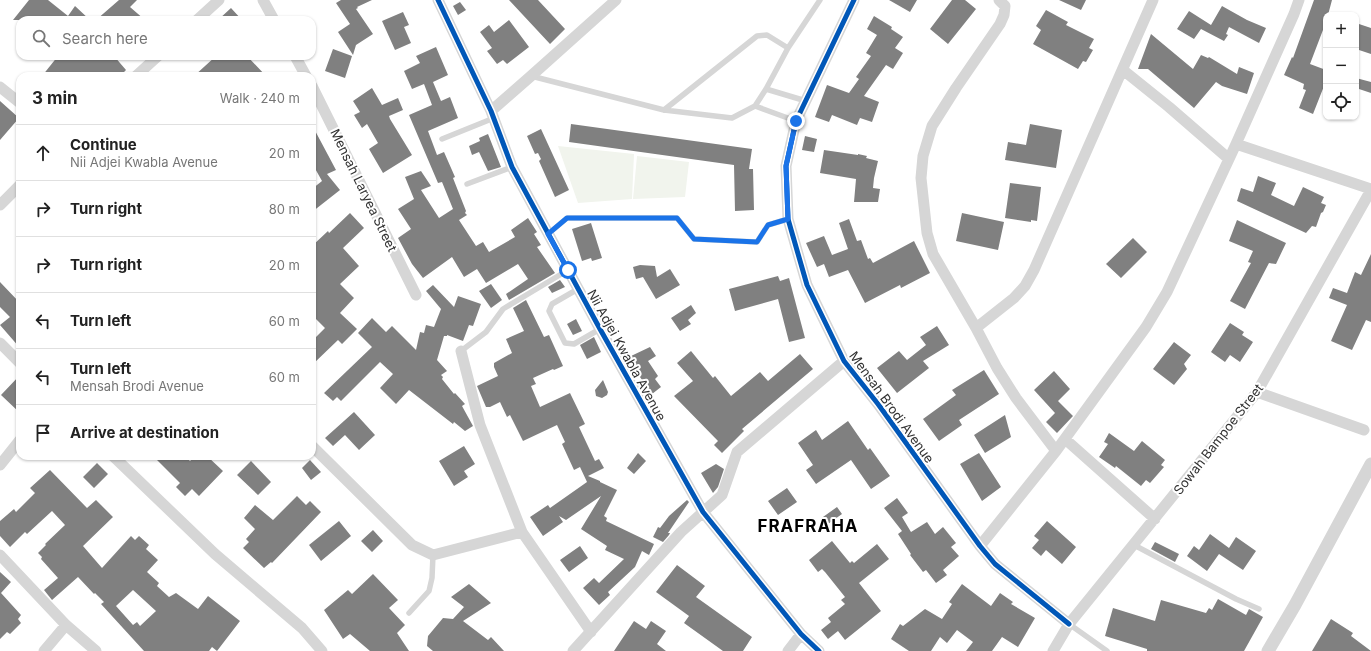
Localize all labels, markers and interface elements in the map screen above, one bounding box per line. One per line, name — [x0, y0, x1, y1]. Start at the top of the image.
map controls — [1323, 12, 1359, 120]
button: + — [1323, 12, 1359, 48]
search box — [16, 16, 316, 60]
icon: search — [30, 27, 52, 49]
text: Search here — [62, 29, 148, 48]
button: − — [1323, 48, 1359, 84]
button: locate — [1323, 84, 1359, 120]
text: 3 min — [32, 88, 78, 108]
text: Walk · 240 m — [220, 90, 300, 106]
route end — [787, 112, 805, 130]
street label: Mensah Laryea Street — [327, 126, 401, 254]
text: Continue — [70, 135, 137, 154]
icon: ahead — [32, 142, 54, 164]
text: 20 m — [269, 145, 300, 161]
text: Nii Adjei Kwabla Avenue — [70, 154, 218, 170]
icon: right — [32, 198, 54, 220]
text: Turn right — [70, 199, 142, 218]
text: 80 m — [269, 201, 300, 217]
icon: right — [32, 254, 54, 276]
text: Turn right — [70, 255, 142, 274]
text: 20 m — [269, 257, 300, 273]
route start — [559, 261, 577, 279]
street label: Nii Adjei Kwabla Avenue — [584, 286, 670, 424]
icon: left — [32, 310, 54, 332]
text: Turn left — [70, 311, 131, 330]
text: 60 m — [269, 313, 300, 329]
street label: Mensah Brodi Avenue — [846, 348, 938, 466]
text: Turn left — [70, 359, 131, 378]
icon: left — [32, 366, 54, 388]
text: 60 m — [269, 369, 300, 385]
text: Mensah Brodi Avenue — [70, 378, 204, 394]
street label: Sowah Bampoe Street — [1170, 380, 1266, 498]
icon: arrive — [32, 422, 54, 444]
text: Arrive at destination — [70, 423, 219, 442]
district label: FRAFRAHA — [757, 516, 859, 536]

